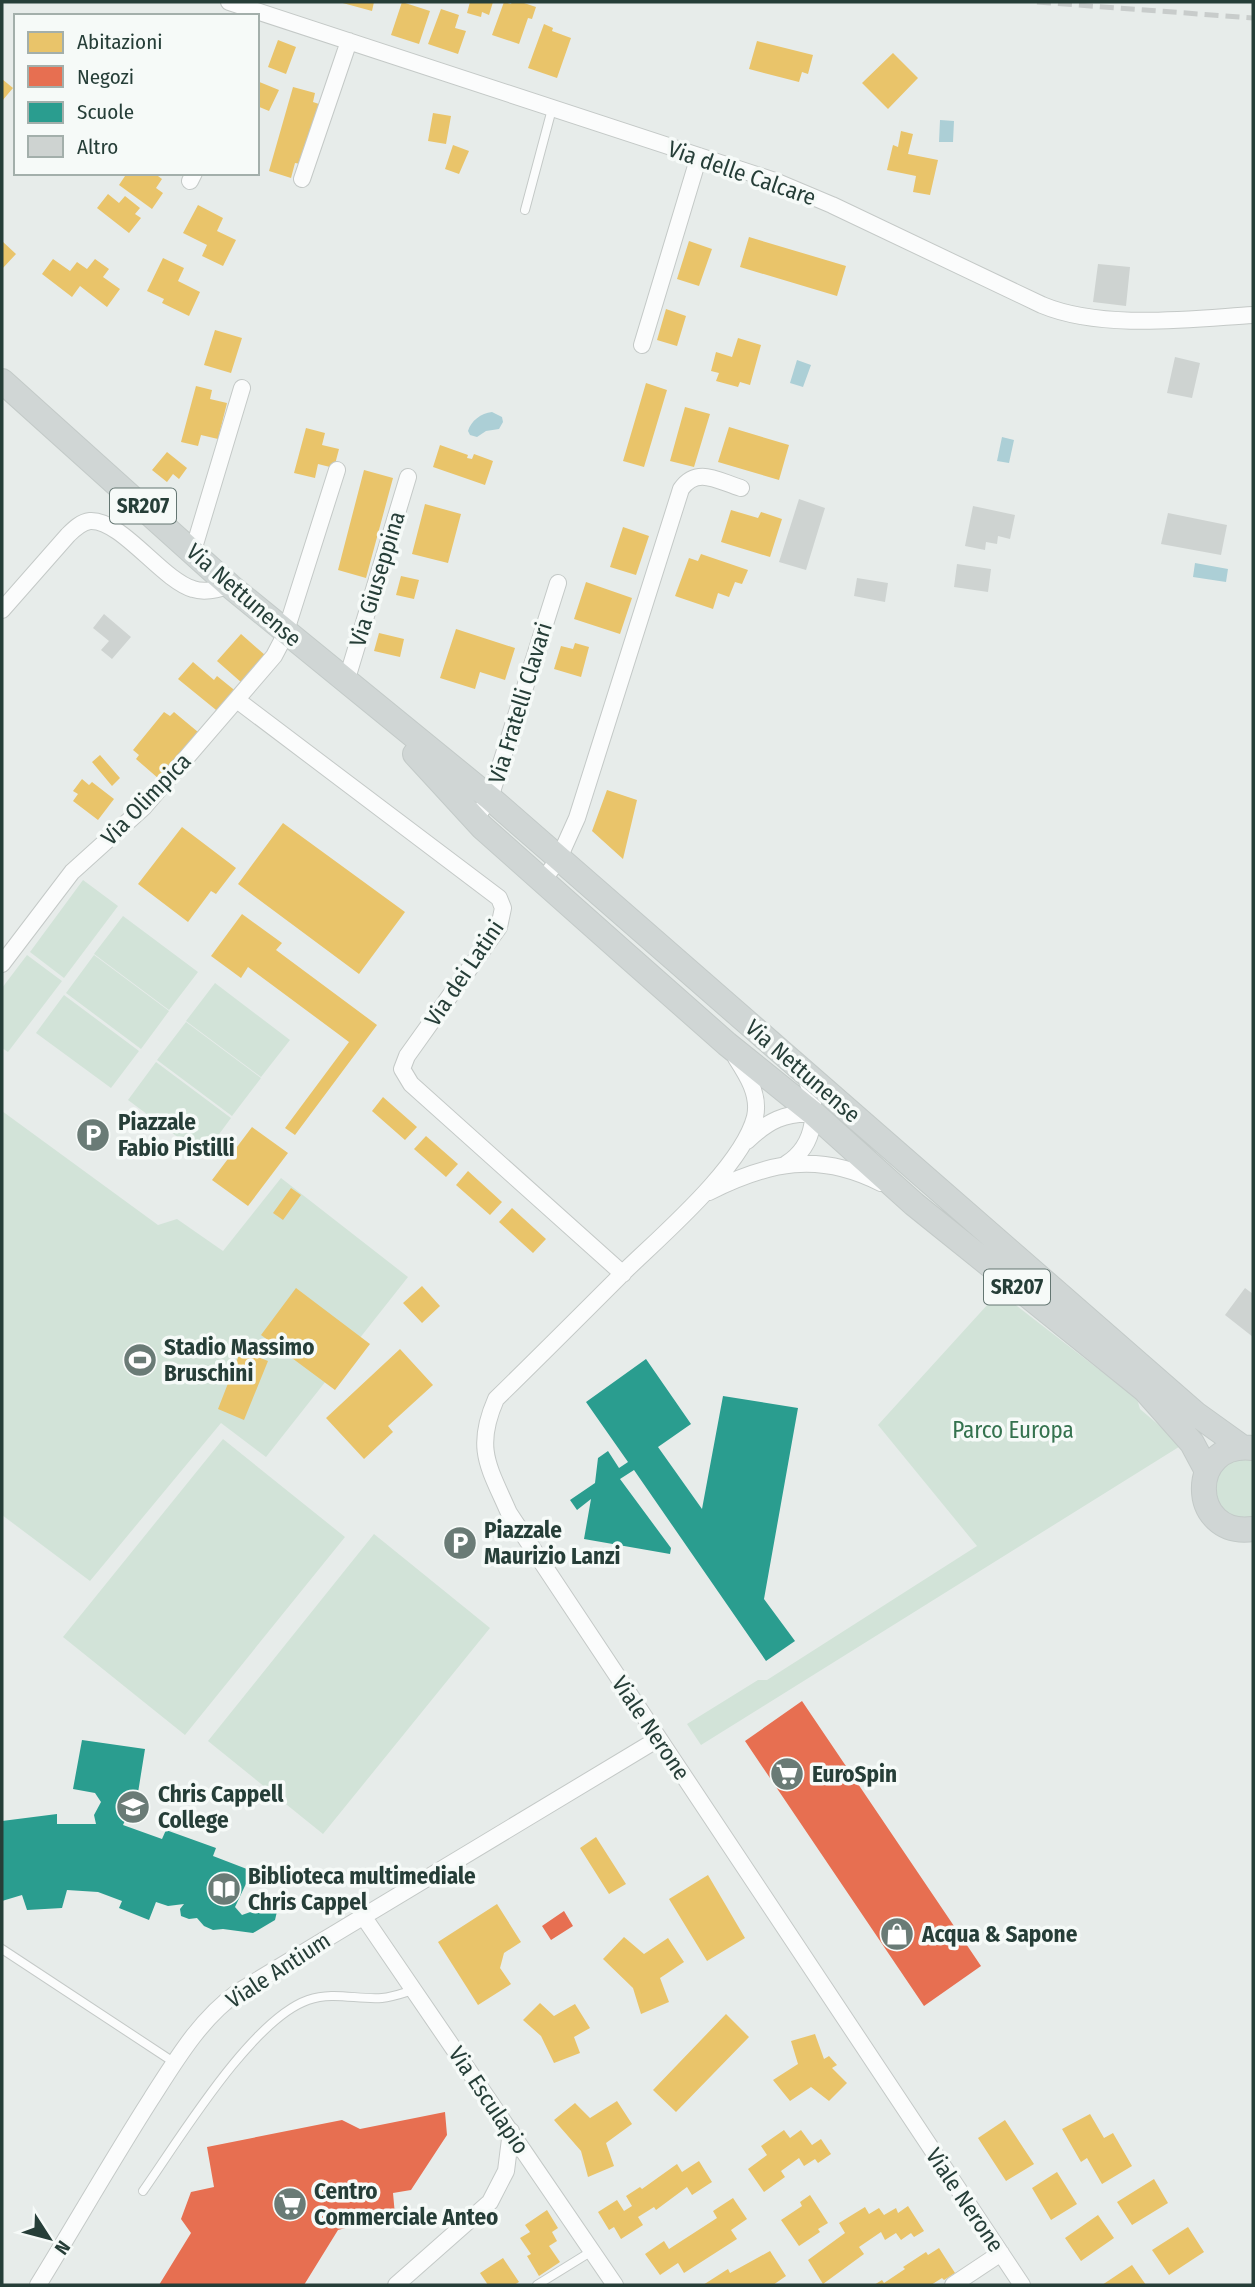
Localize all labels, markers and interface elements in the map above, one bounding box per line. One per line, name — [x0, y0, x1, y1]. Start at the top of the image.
legend — [14, 14, 259, 175]
text: Abitazioni — [77, 29, 163, 55]
text: Negozi — [77, 64, 134, 90]
text: Scuole — [77, 99, 134, 125]
text: Altro — [77, 134, 118, 160]
street label: Via delle Calcare — [664, 135, 820, 211]
road number: SR207 — [110, 489, 176, 524]
street label: Via Giuseppina — [343, 508, 411, 650]
street label: Via Nettunense — [181, 537, 307, 653]
street label: Via Fratelli Clavari — [482, 619, 558, 787]
street label: Via Olimpica — [95, 747, 197, 851]
street label: Via dei Latini — [418, 915, 510, 1031]
street label: Via Nettunense — [740, 1013, 866, 1129]
place label: Piazzale Fabio Pistilli — [118, 1108, 235, 1162]
parking icon: Piazzale Fabio Pistilli — [74, 1116, 112, 1154]
road number: SR207 — [984, 1270, 1050, 1304]
place label: Stadio Massimo Bruschini — [164, 1333, 314, 1387]
sports icon: Stadio Massimo Bruschini — [121, 1341, 159, 1379]
park label: Parco Europa — [952, 1416, 1074, 1444]
place label: Piazzale Maurizio Lanzi — [484, 1516, 621, 1570]
parking icon: Piazzale Maurizio Lanzi — [441, 1524, 479, 1562]
street label: Viale Nerone — [606, 1671, 696, 1785]
supermarket icon: EuroSpin — [768, 1755, 806, 1793]
place label: EuroSpin — [812, 1760, 897, 1788]
place label: Chris Cappell College — [158, 1780, 284, 1834]
school or university icon: Chris Cappell College — [114, 1788, 152, 1826]
place label: Biblioteca multimediale Chris Cappel — [248, 1862, 476, 1916]
library icon: Biblioteca multimediale Chris Cappel — [205, 1870, 243, 1908]
shop icon: Acqua & Sapone — [878, 1915, 916, 1953]
place label: Acqua & Sapone — [921, 1920, 1078, 1948]
street label: Viale Antium — [221, 1926, 335, 2014]
street label: Via Esculapio — [443, 2041, 535, 2159]
street label: Viale Nerone — [920, 2143, 1010, 2257]
place label: Centro Commerciale Anteo — [314, 2177, 498, 2231]
supermarket icon: Centro Commerciale Anteo — [271, 2185, 309, 2223]
north arrow — [14, 2203, 84, 2273]
text: N — [50, 2236, 75, 2259]

